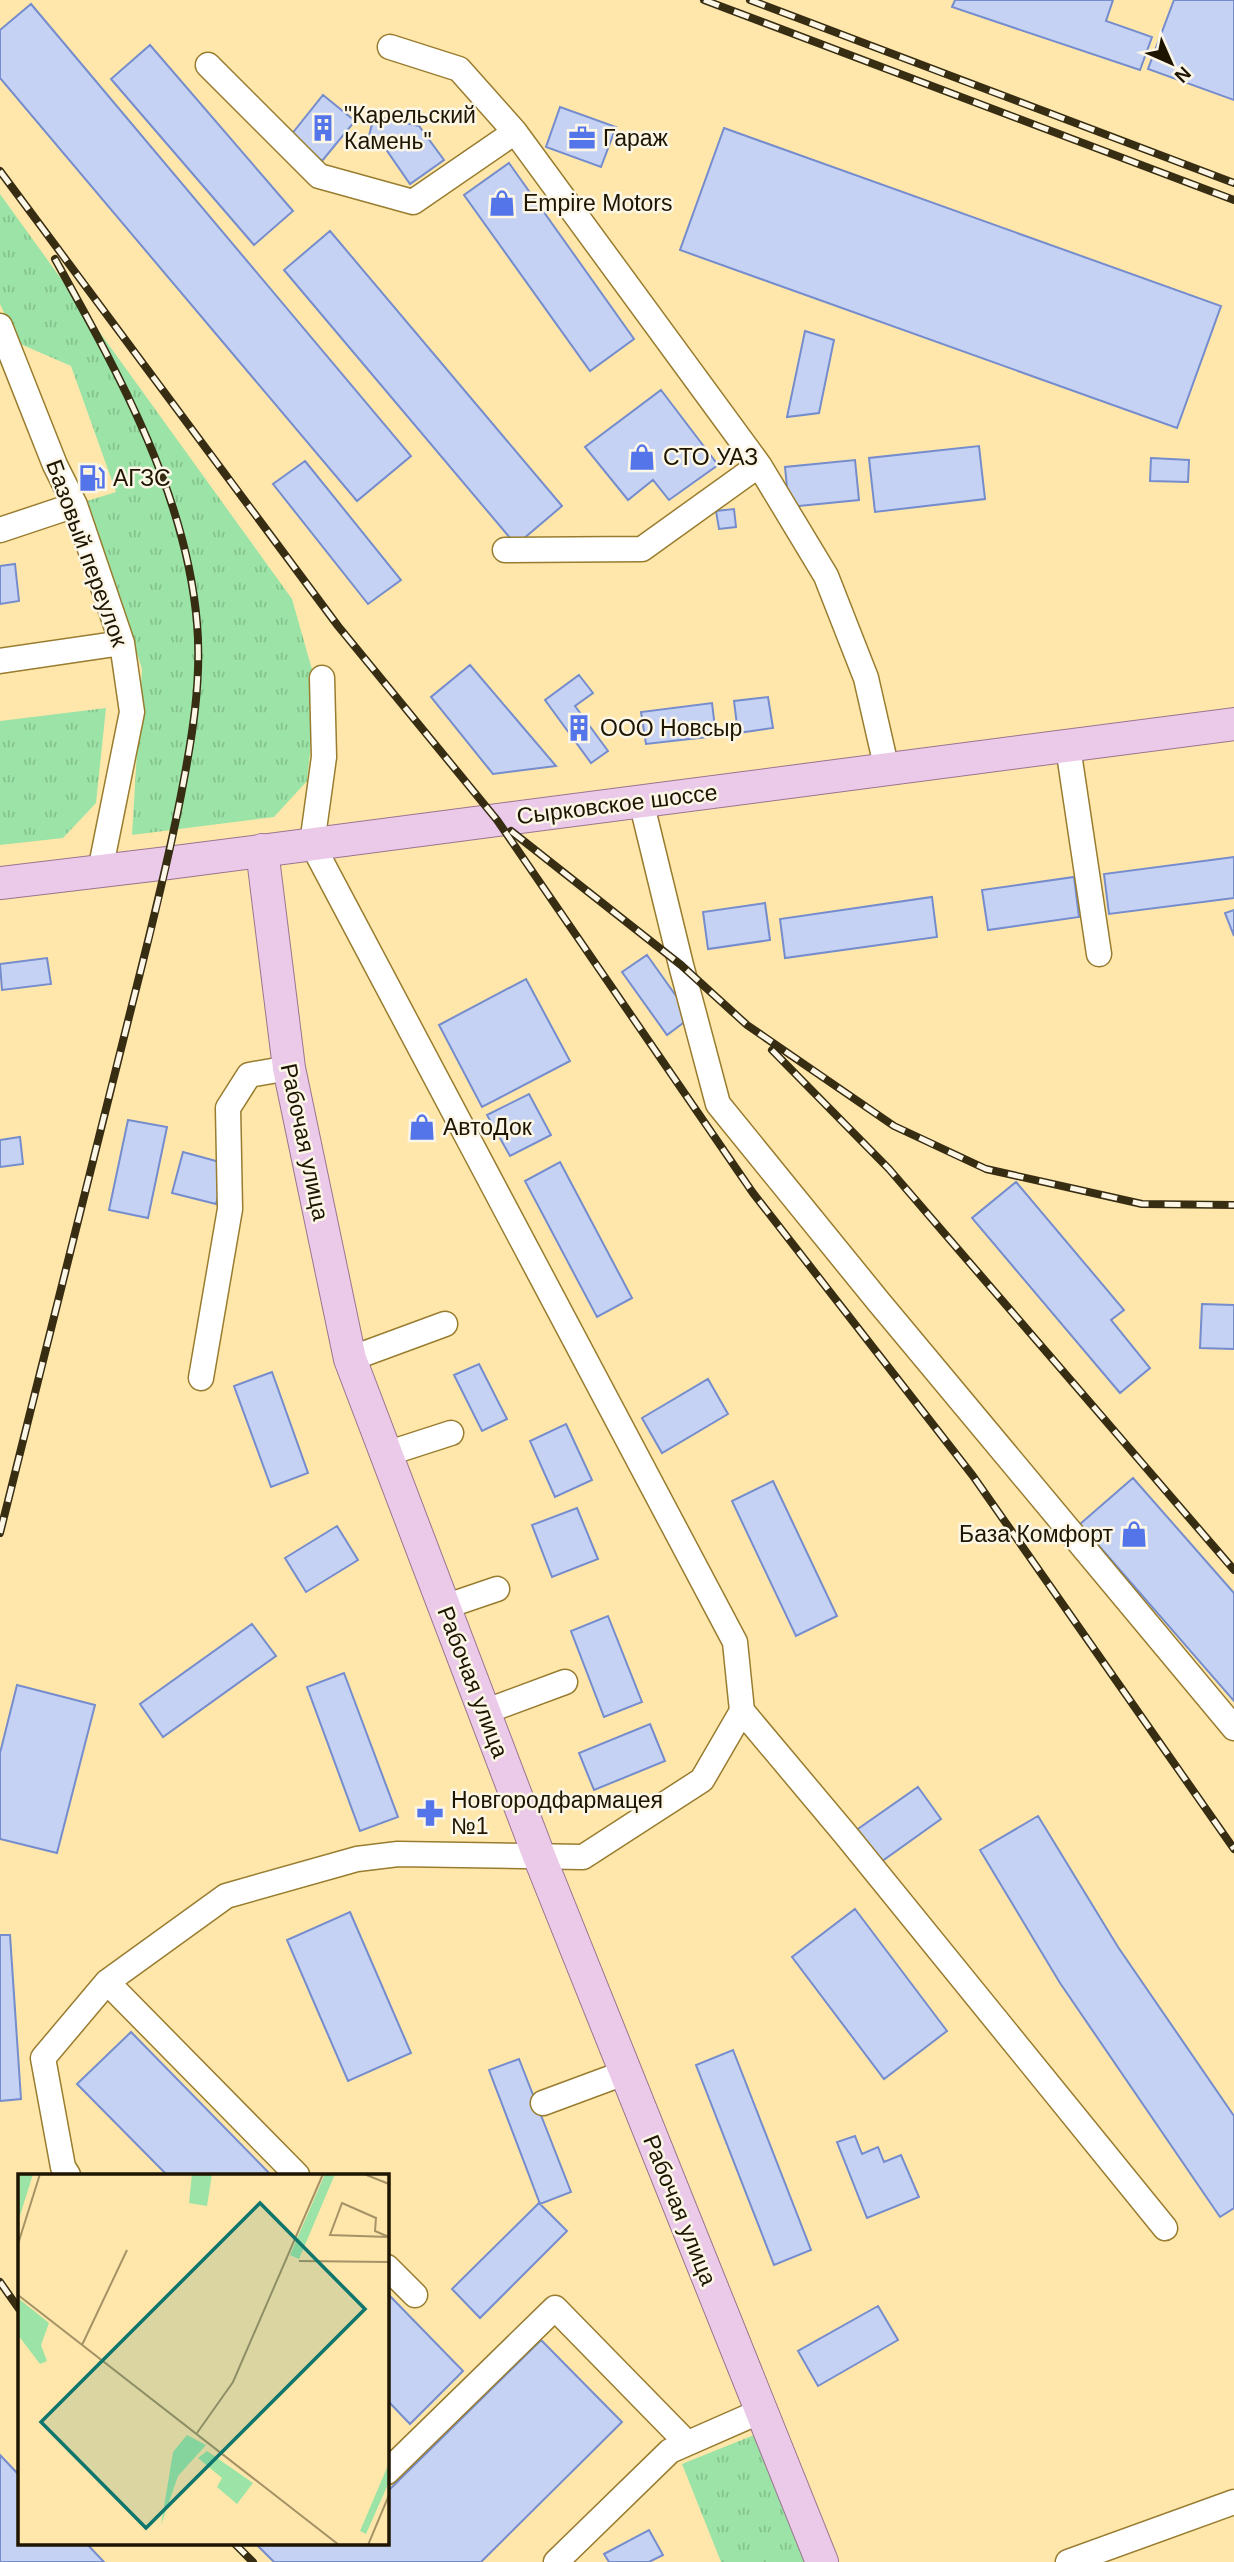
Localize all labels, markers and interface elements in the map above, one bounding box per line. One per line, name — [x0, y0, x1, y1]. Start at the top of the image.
north arrow — [1136, 28, 1206, 98]
text: N — [1170, 62, 1195, 87]
place label: "Карельский Камень" — [344, 102, 476, 154]
building icon: "Карельский Камень" — [308, 113, 338, 143]
office icon: Гараж — [567, 123, 597, 153]
place label: Гараж — [603, 125, 669, 151]
shop icon: Empire Motors — [487, 188, 517, 218]
place label: Empire Motors — [523, 190, 673, 216]
shop icon: СТО УАЗ — [627, 442, 657, 472]
place label: СТО УАЗ — [663, 444, 758, 470]
street label: Базовый переулок — [41, 456, 133, 651]
fuel station icon: АГЗС — [77, 463, 107, 493]
place label: АГЗС — [113, 465, 171, 491]
building icon: ООО Новсыр — [564, 713, 594, 743]
place label: ООО Новсыр — [600, 715, 742, 741]
street label: Сырковское шоссе — [515, 779, 719, 829]
street label: Рабочая улица — [276, 1061, 334, 1223]
shop icon: АвтоДок — [407, 1112, 437, 1142]
place label: АвтоДок — [443, 1114, 533, 1140]
shop icon: База Комфорт — [1119, 1519, 1149, 1549]
place label: База Комфорт — [959, 1521, 1113, 1547]
street label: Рабочая улица — [432, 1603, 514, 1761]
place label: Новгородфармацея №1 — [451, 1787, 663, 1839]
pharmacy icon: Новгородфармацея №1 — [415, 1798, 445, 1828]
street label: Рабочая улица — [638, 2131, 722, 2289]
inset map — [18, 2174, 388, 2544]

